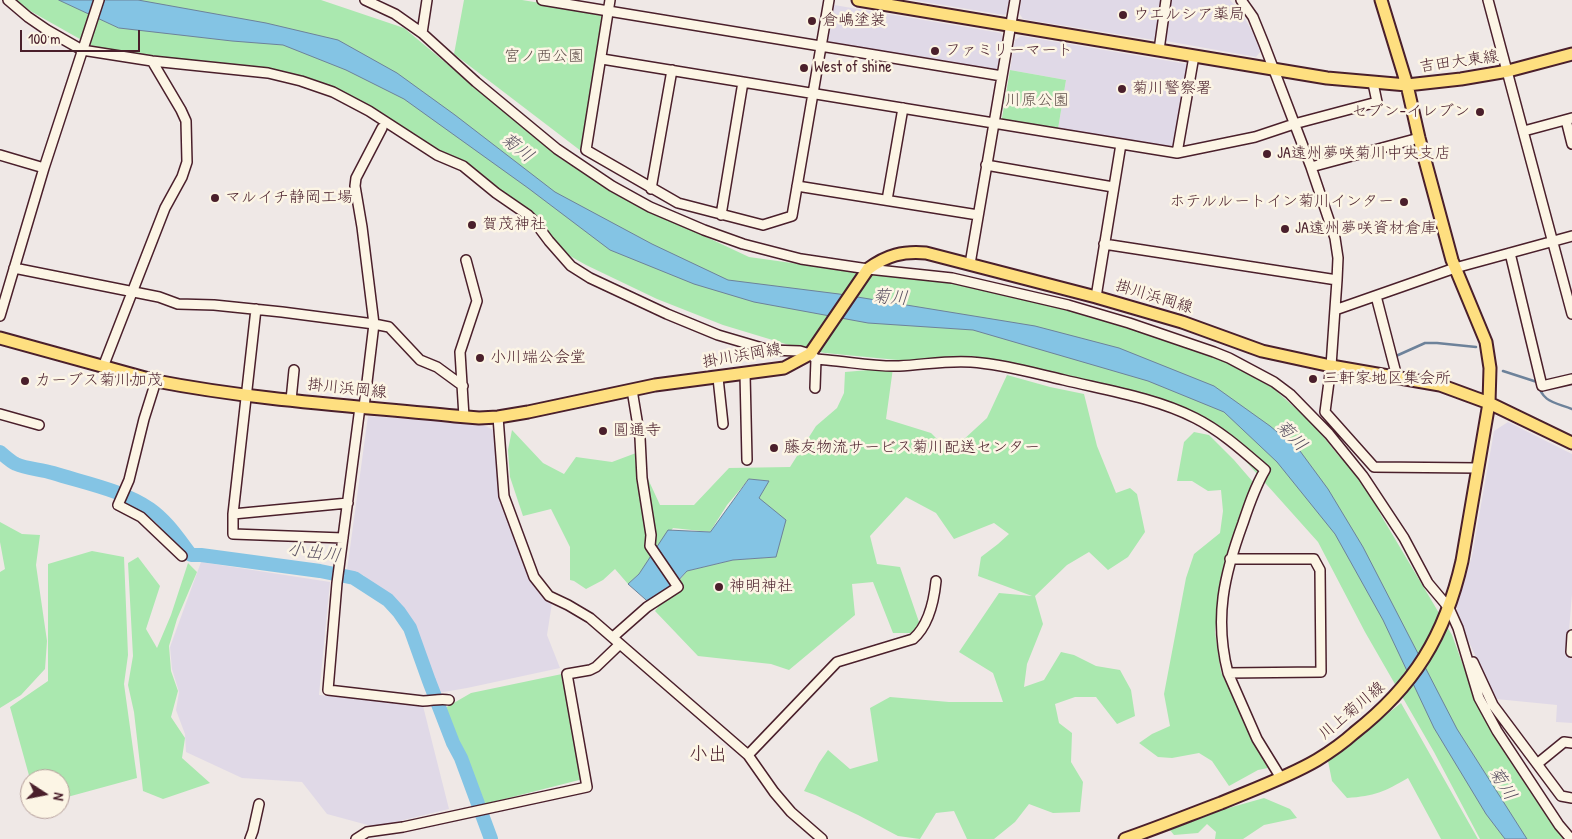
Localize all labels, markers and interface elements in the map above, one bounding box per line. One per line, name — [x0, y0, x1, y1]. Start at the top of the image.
place label: ウエルシア薬局 — [1133, 5, 1245, 25]
marker: ウエルシア薬局 — [1117, 9, 1129, 21]
place label: 倉嶋塗装 — [822, 11, 886, 31]
marker: 倉嶋塗装 — [806, 15, 818, 27]
scale bar — [22, 20, 142, 52]
text: 100 m — [28, 28, 61, 49]
place label: ファミリーマート — [945, 41, 1073, 61]
marker: ファミリーマート — [929, 45, 941, 57]
park label: 宮ノ西公園 — [504, 47, 584, 67]
street label: 吉田大東線 — [1418, 47, 1500, 77]
place label: West of shine — [814, 58, 892, 78]
marker: West of shine — [798, 62, 810, 74]
place label: 菊川警察署 — [1132, 79, 1212, 99]
marker: 菊川警察署 — [1116, 83, 1128, 95]
park label: 川原公園 — [1005, 91, 1069, 111]
place label: セブン-イレブン — [1352, 102, 1470, 122]
marker: セブン-イレブン — [1474, 106, 1486, 118]
water label: 菊川 — [496, 128, 538, 168]
place label: JA遠州夢咲菊川中央支店 — [1277, 144, 1451, 164]
marker: JA遠州夢咲菊川中央支店 — [1261, 148, 1273, 160]
place label: マルイチ静岡工場 — [225, 188, 353, 208]
marker: マルイチ静岡工場 — [209, 192, 221, 204]
place label: ホテルルートイン菊川インター — [1169, 192, 1394, 212]
marker: ホテルルートイン菊川インター — [1398, 196, 1410, 208]
place label: 賀茂神社 — [482, 215, 546, 235]
marker: 賀茂神社 — [466, 219, 478, 231]
place label: JA遠州夢咲資材倉庫 — [1295, 219, 1437, 239]
marker: JA遠州夢咲資材倉庫 — [1279, 223, 1291, 235]
street label: 掛川浜岡線 — [1113, 276, 1195, 318]
water label: 菊川 — [871, 286, 909, 310]
street label: 掛川浜岡線 — [701, 340, 783, 372]
place label: 小川端公会堂 — [490, 348, 586, 368]
marker: 小川端公会堂 — [474, 352, 486, 364]
place label: 三軒家地区集会所 — [1323, 369, 1451, 389]
place label: カーブス菊川加茂 — [35, 371, 163, 391]
marker: 三軒家地区集会所 — [1307, 373, 1319, 385]
marker: カーブス菊川加茂 — [19, 375, 31, 387]
street label: 掛川浜岡線 — [306, 375, 388, 403]
water label: 菊川 — [1271, 416, 1311, 456]
place label: 圓通寺 — [613, 421, 661, 441]
marker: 圓通寺 — [597, 425, 609, 437]
place label: 藤友物流サービス菊川配送センター — [784, 438, 1040, 458]
marker: 藤友物流サービス菊川配送センター — [768, 442, 780, 454]
water label: 小出川 — [286, 539, 342, 567]
place label: 神明神社 — [729, 577, 793, 597]
marker: 神明神社 — [713, 581, 725, 593]
street label: 川上菊川線 — [1315, 678, 1389, 744]
district label: 小出 — [689, 744, 727, 766]
water label: 菊川 — [1483, 763, 1521, 805]
north arrow — [20, 769, 70, 819]
text: N — [49, 791, 69, 802]

